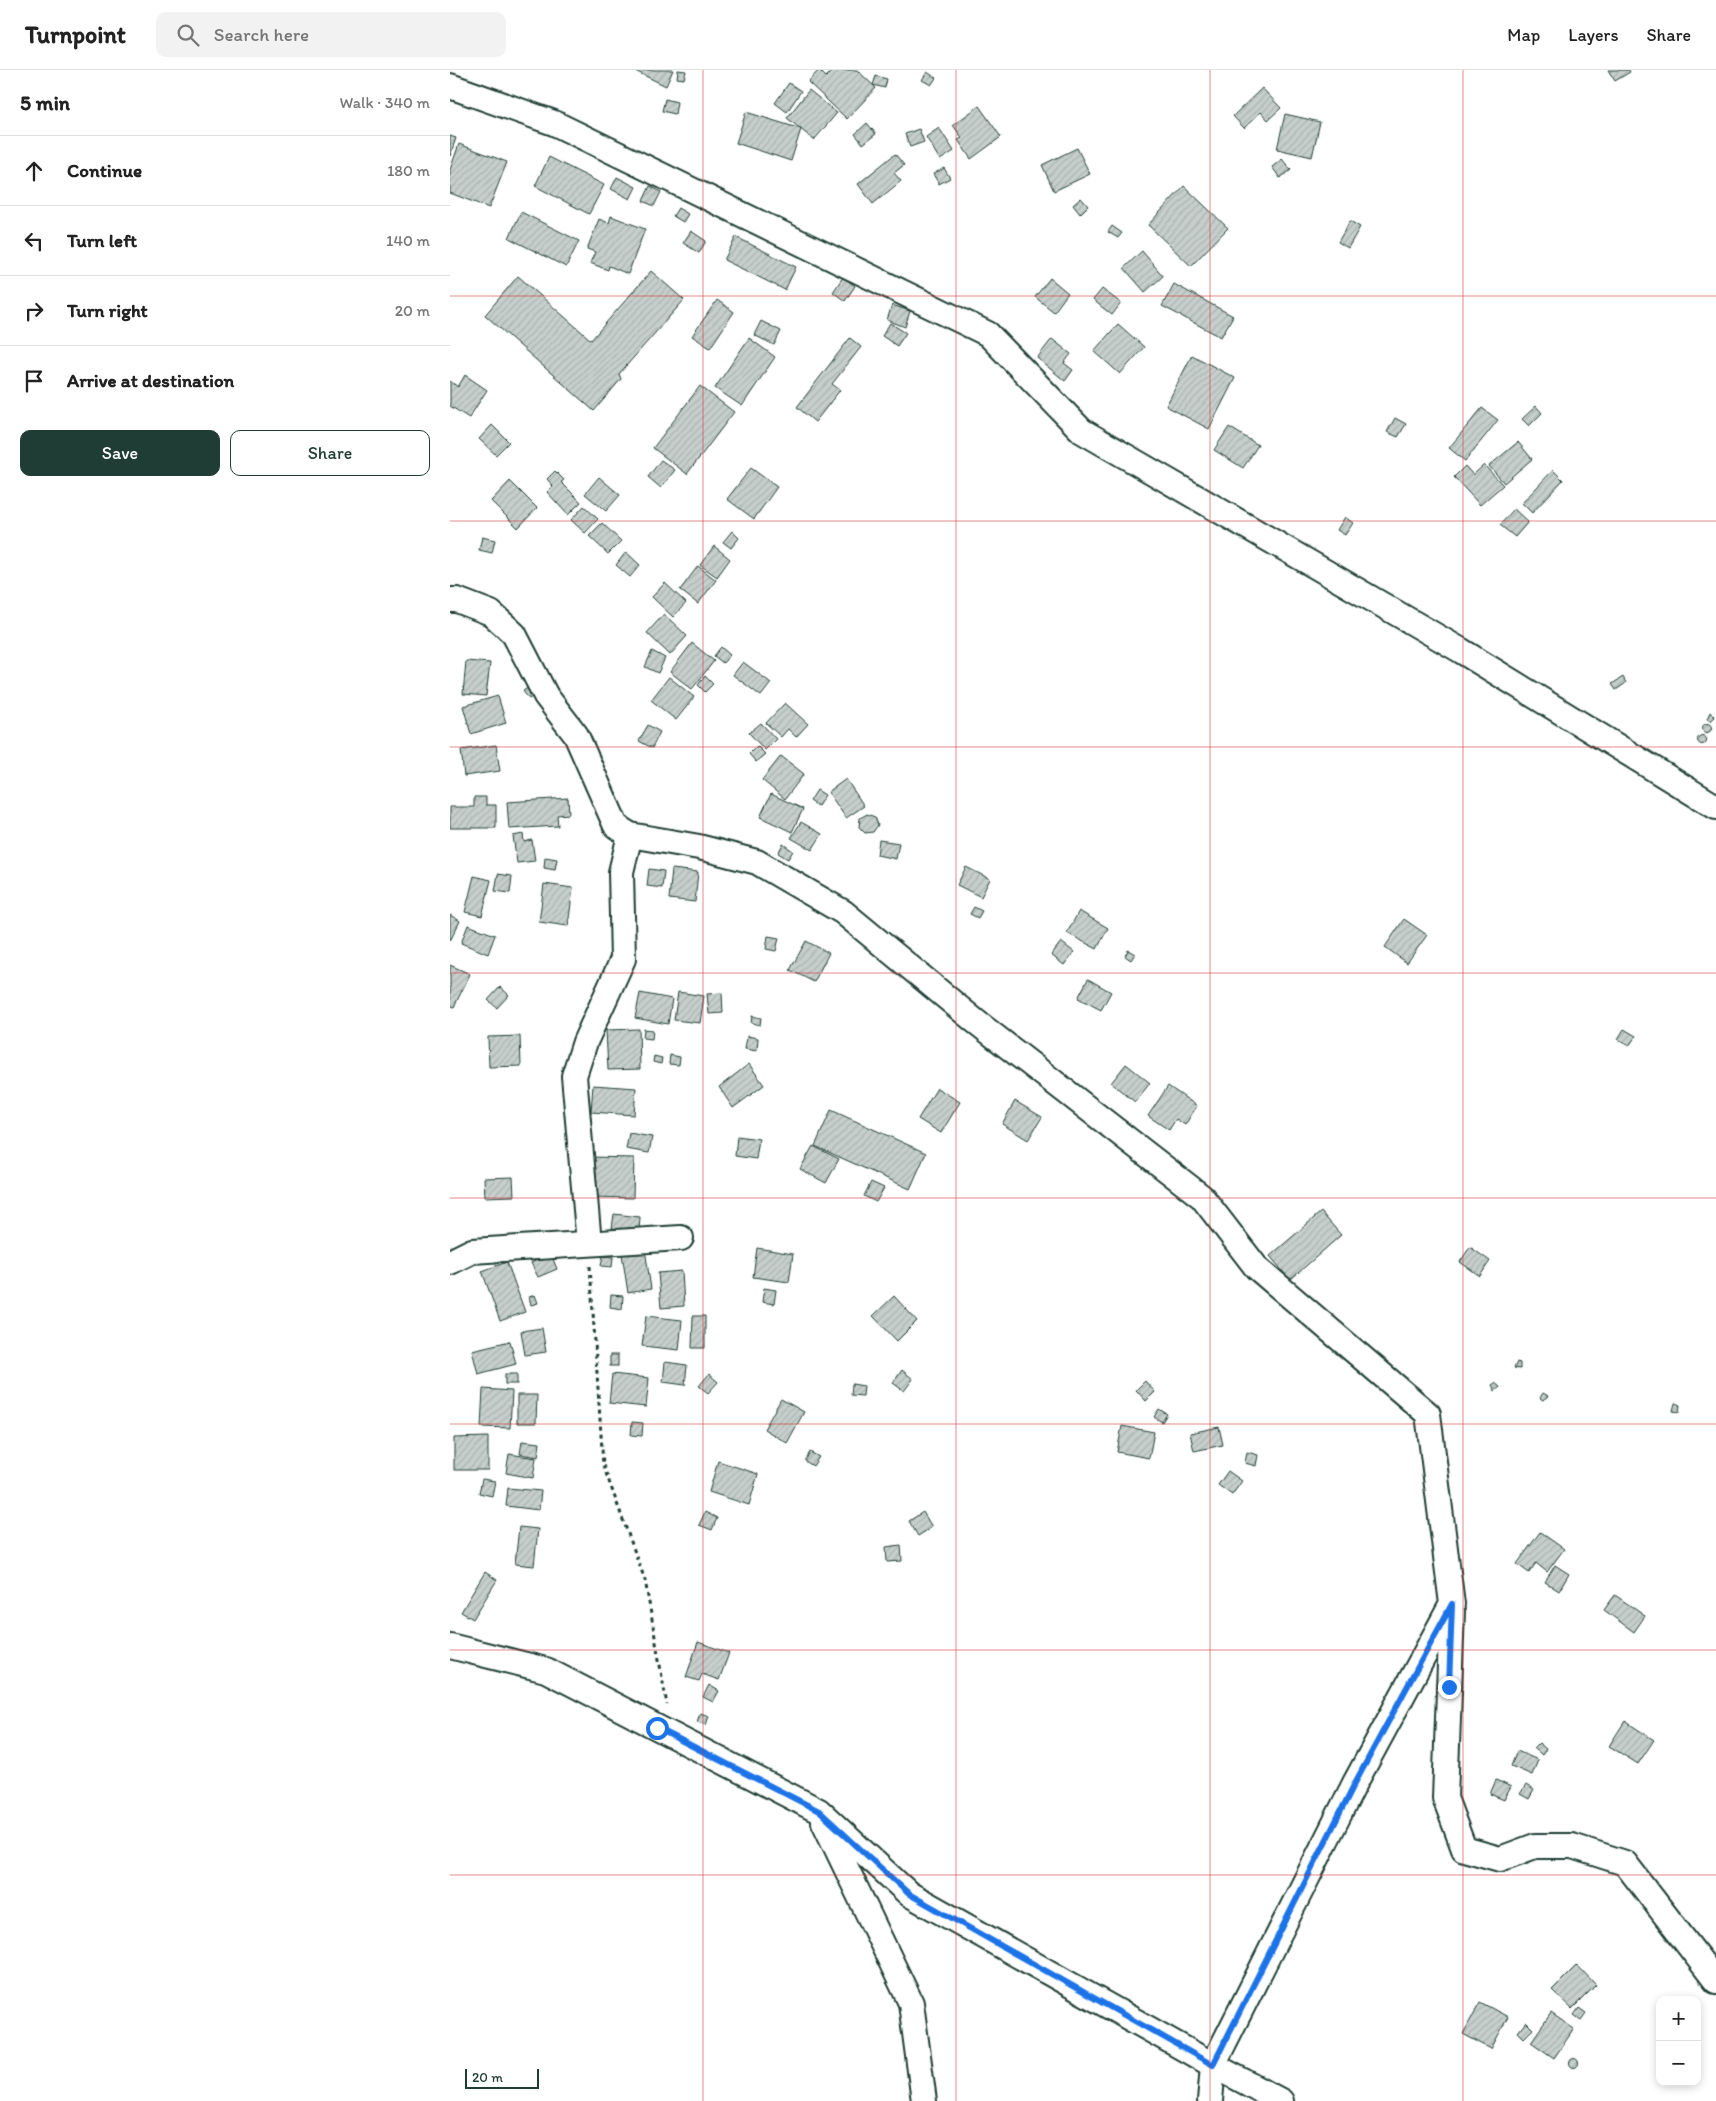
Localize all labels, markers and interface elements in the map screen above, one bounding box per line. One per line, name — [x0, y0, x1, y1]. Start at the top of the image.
search box — [156, 12, 506, 57]
text: Turnpoint — [25, 20, 126, 49]
icon: search — [174, 21, 202, 49]
text: Search here — [214, 23, 309, 46]
text: Map — [1507, 24, 1540, 46]
text: Layers — [1568, 24, 1618, 46]
text: Share — [1646, 24, 1691, 46]
text: 5 min — [20, 90, 70, 115]
text: Walk · 340 m — [340, 93, 430, 112]
icon: ahead — [20, 157, 48, 185]
text: Continue — [67, 159, 142, 182]
text: 180 m — [387, 161, 430, 180]
icon: left — [20, 227, 48, 255]
text: Turn left — [67, 229, 137, 252]
text: 140 m — [386, 231, 430, 250]
icon: right — [20, 297, 48, 325]
text: Turn right — [67, 299, 148, 322]
text: 20 m — [395, 301, 430, 320]
icon: arrive — [20, 367, 48, 395]
text: Arrive at destination — [67, 369, 234, 392]
button: Save — [20, 430, 220, 476]
button: Share — [230, 430, 430, 476]
route end — [1438, 1676, 1461, 1699]
route start — [646, 1717, 669, 1740]
map controls — [1656, 1996, 1701, 2086]
button: + — [1656, 1996, 1701, 2041]
button: − — [1656, 2041, 1701, 2086]
scale bar — [465, 2066, 539, 2089]
text: 20 m — [472, 2069, 503, 2086]

